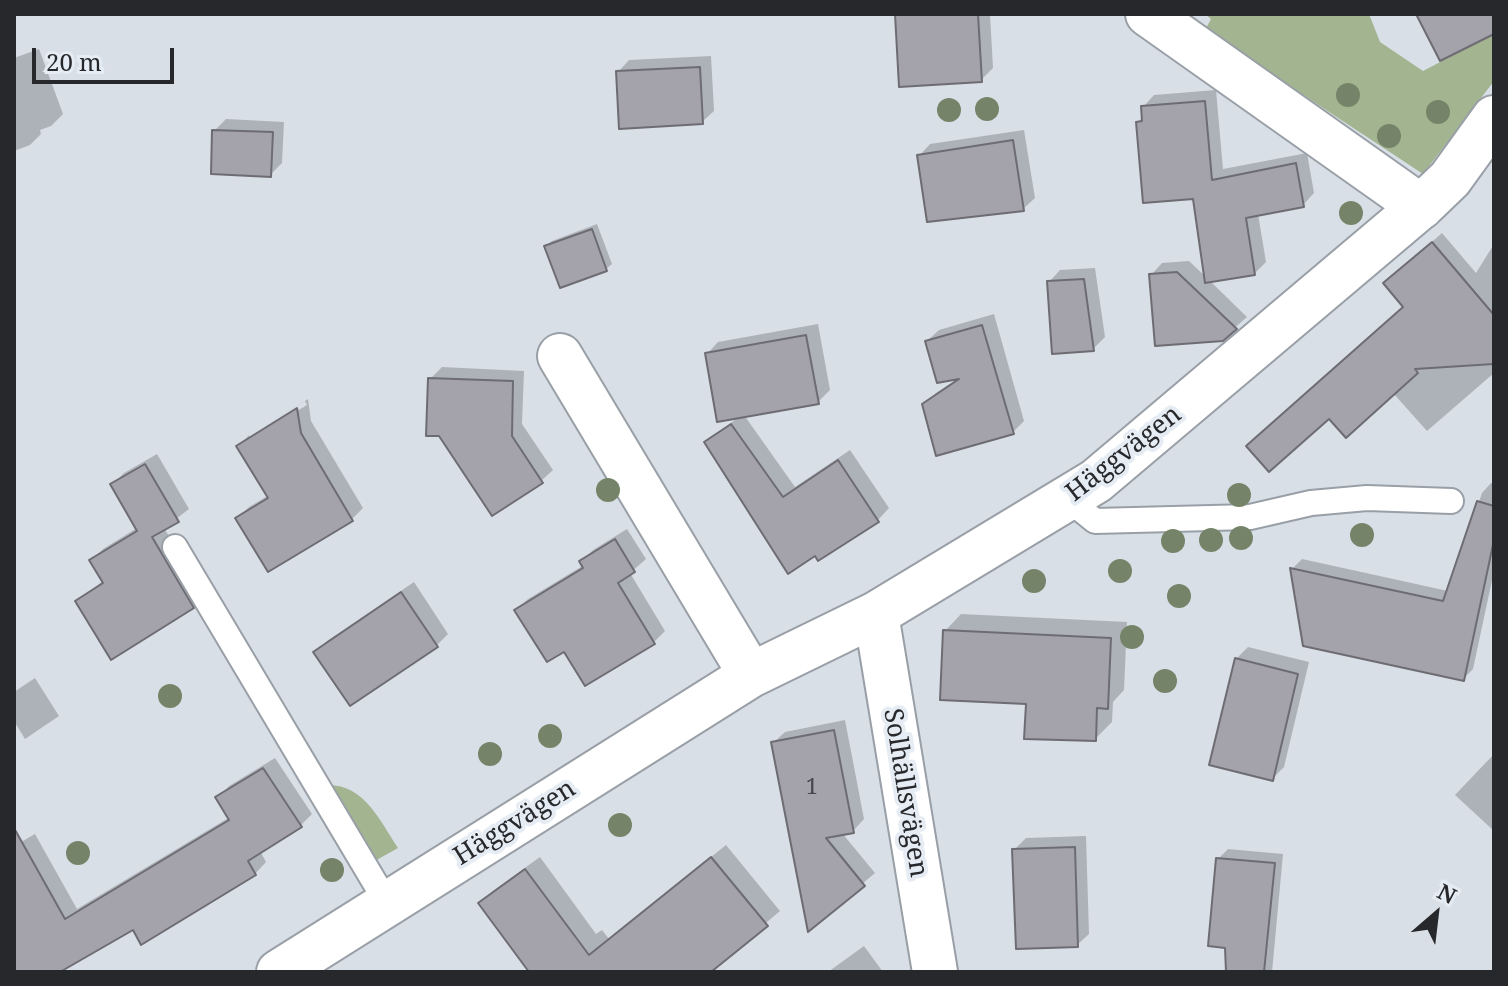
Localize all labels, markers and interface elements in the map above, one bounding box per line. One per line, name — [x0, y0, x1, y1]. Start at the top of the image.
scale bar — [36, 32, 178, 82]
text: 20 m — [46, 45, 102, 78]
street label: Häggvägen — [1060, 399, 1188, 509]
street label: Solhällsvägen — [876, 706, 934, 880]
street label: Häggvägen — [448, 773, 582, 873]
house number: 1 — [806, 775, 818, 801]
north arrow — [1396, 874, 1476, 954]
text: N — [1433, 875, 1462, 910]

